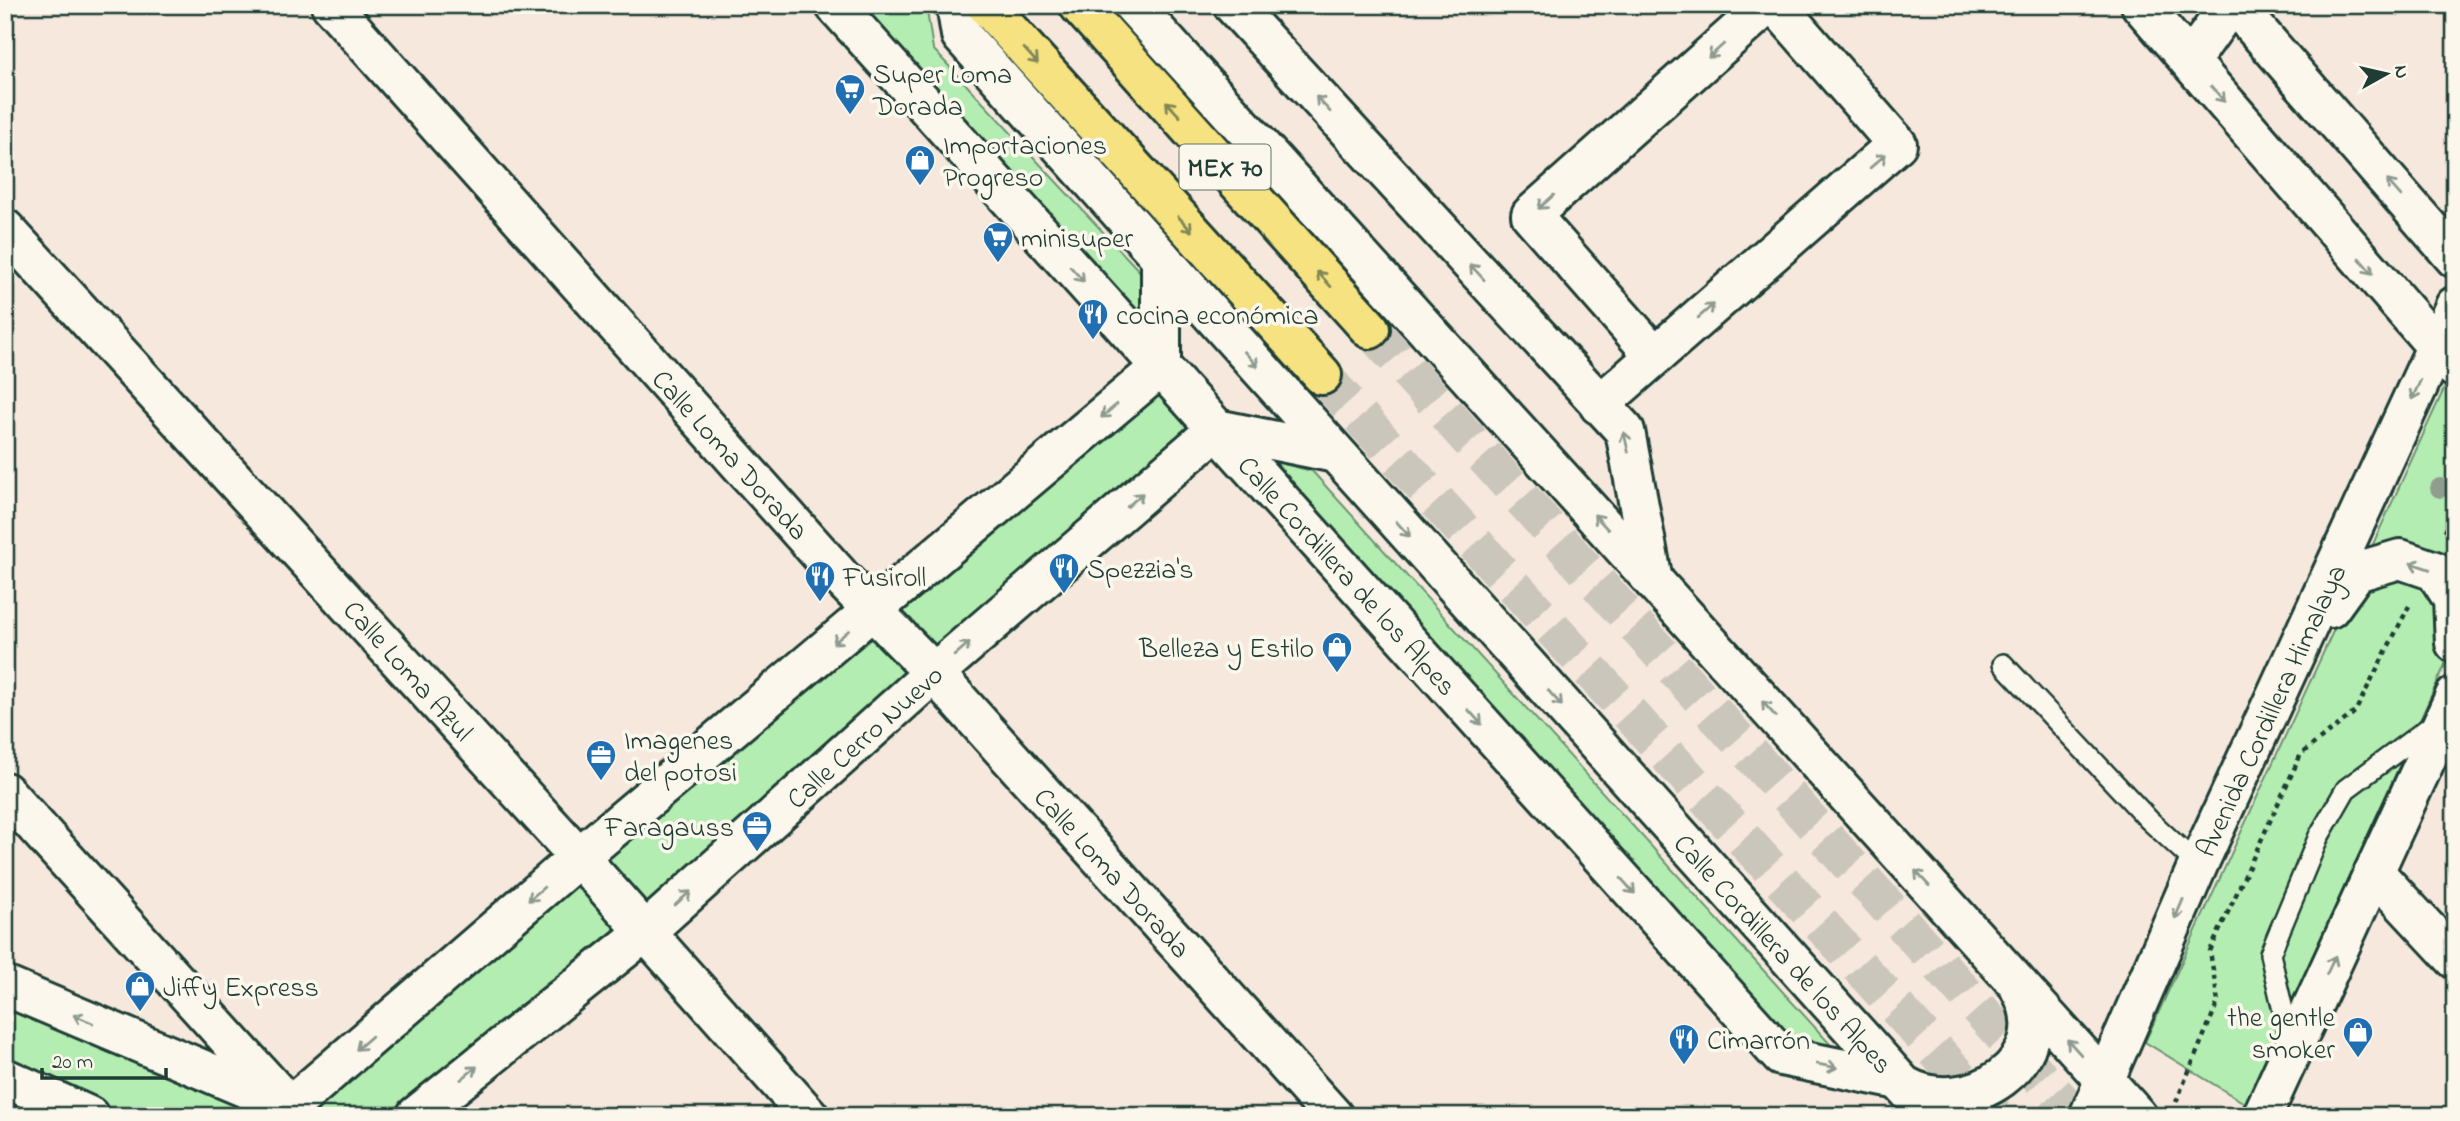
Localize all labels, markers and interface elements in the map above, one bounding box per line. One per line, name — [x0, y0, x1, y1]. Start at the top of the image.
north arrow — [2352, 38, 2422, 108]
one-way arrow — [1708, 42, 1725, 59]
one-way arrow — [1023, 47, 1040, 64]
place label: Super Loma Dorada — [872, 56, 1012, 129]
text: N — [2386, 64, 2415, 80]
supermarket icon: Super Loma Dorada — [833, 72, 867, 116]
one-way arrow — [2210, 84, 2226, 102]
one-way arrow — [1315, 96, 1332, 113]
one-way arrow — [1164, 101, 1181, 118]
place label: Importaciones Progreso — [943, 127, 1107, 200]
shop icon: Importaciones Progreso — [903, 143, 937, 187]
road number: MEX 70 — [1180, 144, 1270, 190]
one-way arrow — [1868, 153, 1886, 169]
one-way arrow — [2386, 179, 2402, 197]
one-way arrow — [1537, 194, 1555, 210]
one-way arrow — [1176, 215, 1193, 232]
supermarket icon: minisuper — [981, 220, 1015, 264]
place label: minisuper — [1021, 220, 1134, 261]
one-way arrow — [2358, 257, 2374, 275]
one-way arrow — [1469, 264, 1486, 281]
one-way arrow — [1069, 265, 1085, 283]
one-way arrow — [1317, 270, 1333, 288]
restaurant icon: cocina económica — [1076, 297, 1110, 341]
place label: cocina económica — [1116, 297, 1319, 338]
one-way arrow — [1697, 303, 1715, 319]
one-way arrow — [1243, 350, 1259, 368]
street label: Calle Loma Dorada — [640, 362, 817, 551]
one-way arrow — [2409, 379, 2422, 401]
one-way arrow — [1100, 403, 1118, 419]
one-way arrow — [1619, 431, 1632, 453]
street label: Calle Cordillera de los Alpes — [1226, 448, 1465, 707]
one-way arrow — [1125, 492, 1143, 508]
one-way arrow — [1592, 514, 1609, 531]
one-way arrow — [1395, 520, 1411, 538]
restaurant icon: Spezzia's — [1047, 551, 1081, 595]
place label: Spezzia's — [1087, 551, 1194, 592]
street label: Avenida Cordillera Himalaya — [2187, 558, 2359, 865]
restaurant icon: Fusiroll — [803, 559, 837, 603]
place label: Fusiroll — [842, 559, 926, 600]
one-way arrow — [2410, 559, 2432, 571]
street label: Calle Loma Azul — [332, 593, 481, 752]
one-way arrow — [832, 629, 850, 644]
place label: Belleza y Estilo — [1138, 630, 1314, 671]
shop icon: Belleza y Estilo — [1320, 630, 1354, 674]
one-way arrow — [953, 641, 971, 657]
street label: Calle Cerro Nuevo — [779, 657, 954, 820]
one-way arrow — [1547, 689, 1563, 707]
one-way arrow — [1761, 701, 1778, 718]
one-way arrow — [1467, 707, 1483, 725]
place label: Imagenes del potosi — [624, 722, 737, 795]
office icon: Imagenes del potosi — [584, 738, 618, 782]
street label: Calle Loma Dorada — [1022, 780, 1199, 969]
place label: Faragauss — [604, 809, 734, 850]
office icon: Faragauss — [740, 809, 774, 853]
street label: Calle Cordillera de los Alpes — [1662, 826, 1901, 1085]
one-way arrow — [1913, 870, 1930, 887]
one-way arrow — [1619, 877, 1636, 894]
one-way arrow — [527, 886, 545, 902]
one-way arrow — [674, 890, 692, 906]
one-way arrow — [2172, 898, 2185, 920]
one-way arrow — [2325, 955, 2339, 976]
shop icon: Jiffy Express — [123, 969, 157, 1013]
place label: Jiffy Express — [163, 969, 319, 1010]
place label: the gentle smoker — [2227, 999, 2335, 1072]
one-way arrow — [72, 1012, 94, 1025]
shop icon: the gentle smoker — [2341, 1015, 2375, 1059]
restaurant icon: Cimarrón — [1667, 1022, 1701, 1066]
place label: Cimarrón — [1707, 1022, 1810, 1063]
one-way arrow — [355, 1035, 373, 1051]
scale bar — [42, 1037, 166, 1081]
one-way arrow — [2066, 1039, 2083, 1056]
text: 20 m — [52, 1048, 93, 1078]
one-way arrow — [1815, 1059, 1838, 1073]
one-way arrow — [460, 1065, 478, 1081]

